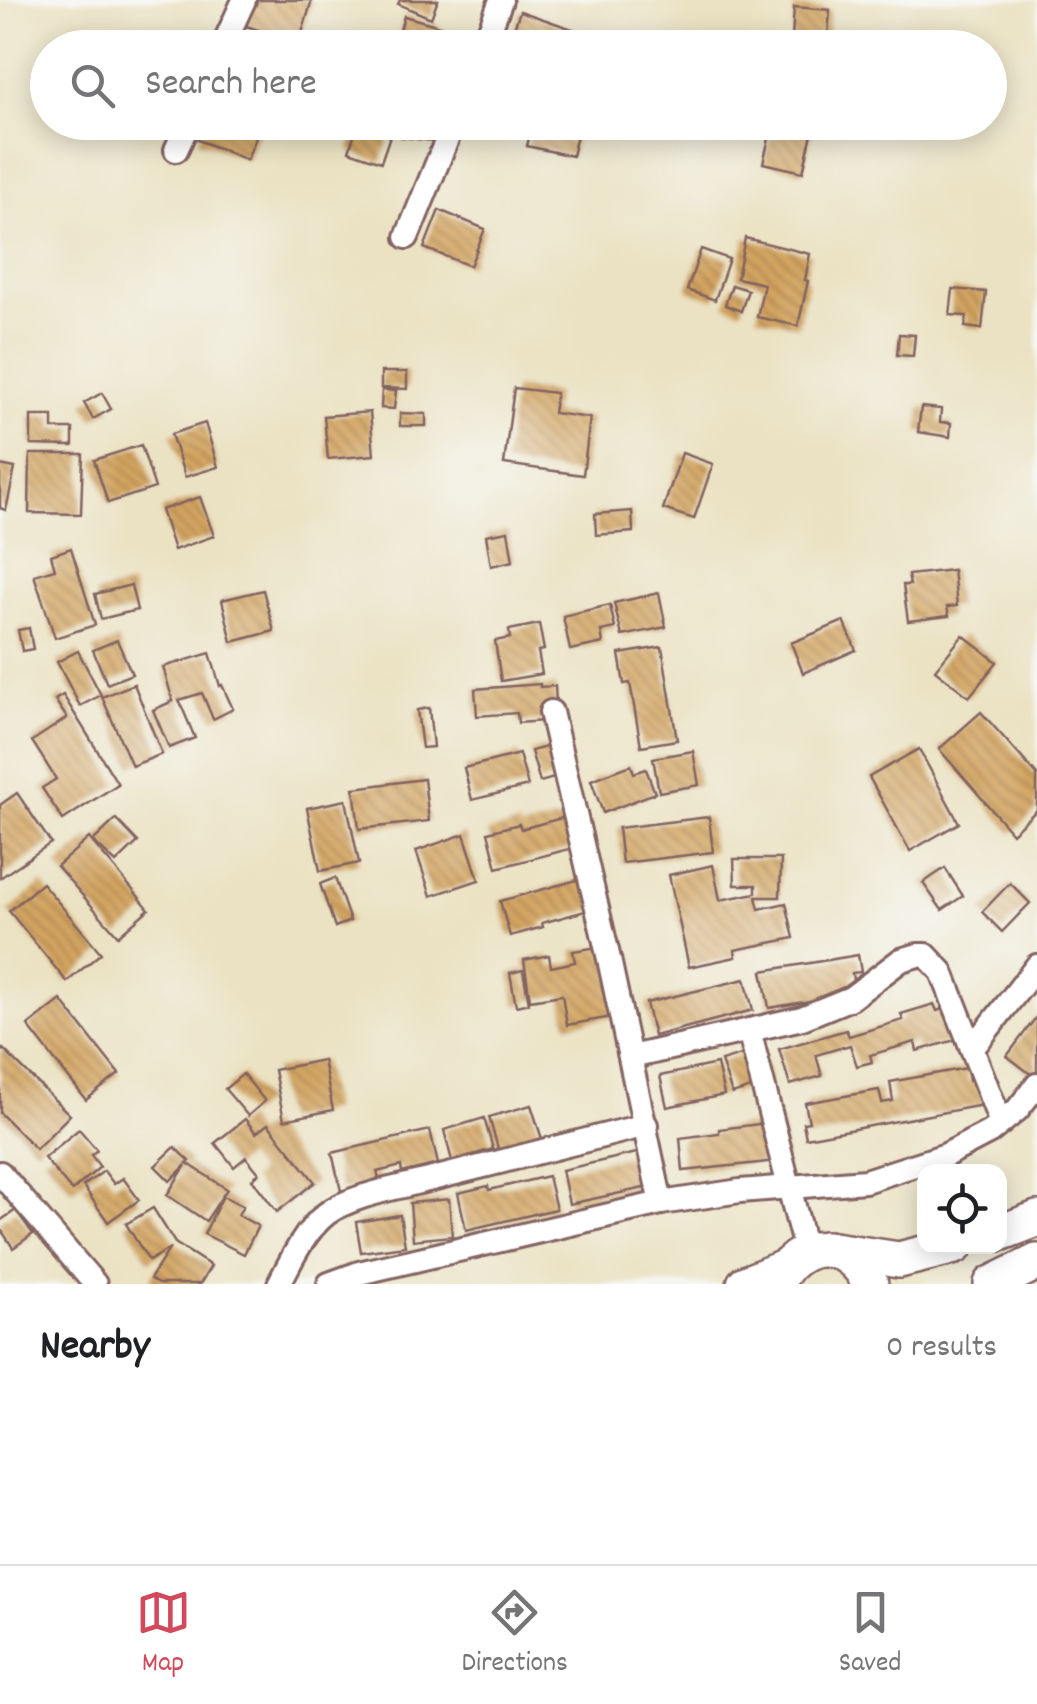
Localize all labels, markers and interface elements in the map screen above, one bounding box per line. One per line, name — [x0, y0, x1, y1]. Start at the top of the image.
search box — [30, 30, 1007, 140]
icon: search — [65, 58, 120, 113]
text: Search here — [145, 58, 317, 113]
map controls — [917, 1164, 1007, 1254]
button: locate — [917, 1164, 1007, 1254]
text: Nearby — [40, 1319, 150, 1379]
text: 0 results — [886, 1326, 997, 1372]
tab: Map — [136, 1585, 191, 1685]
tab: Directions — [462, 1585, 568, 1685]
tab: Saved — [839, 1585, 901, 1685]

